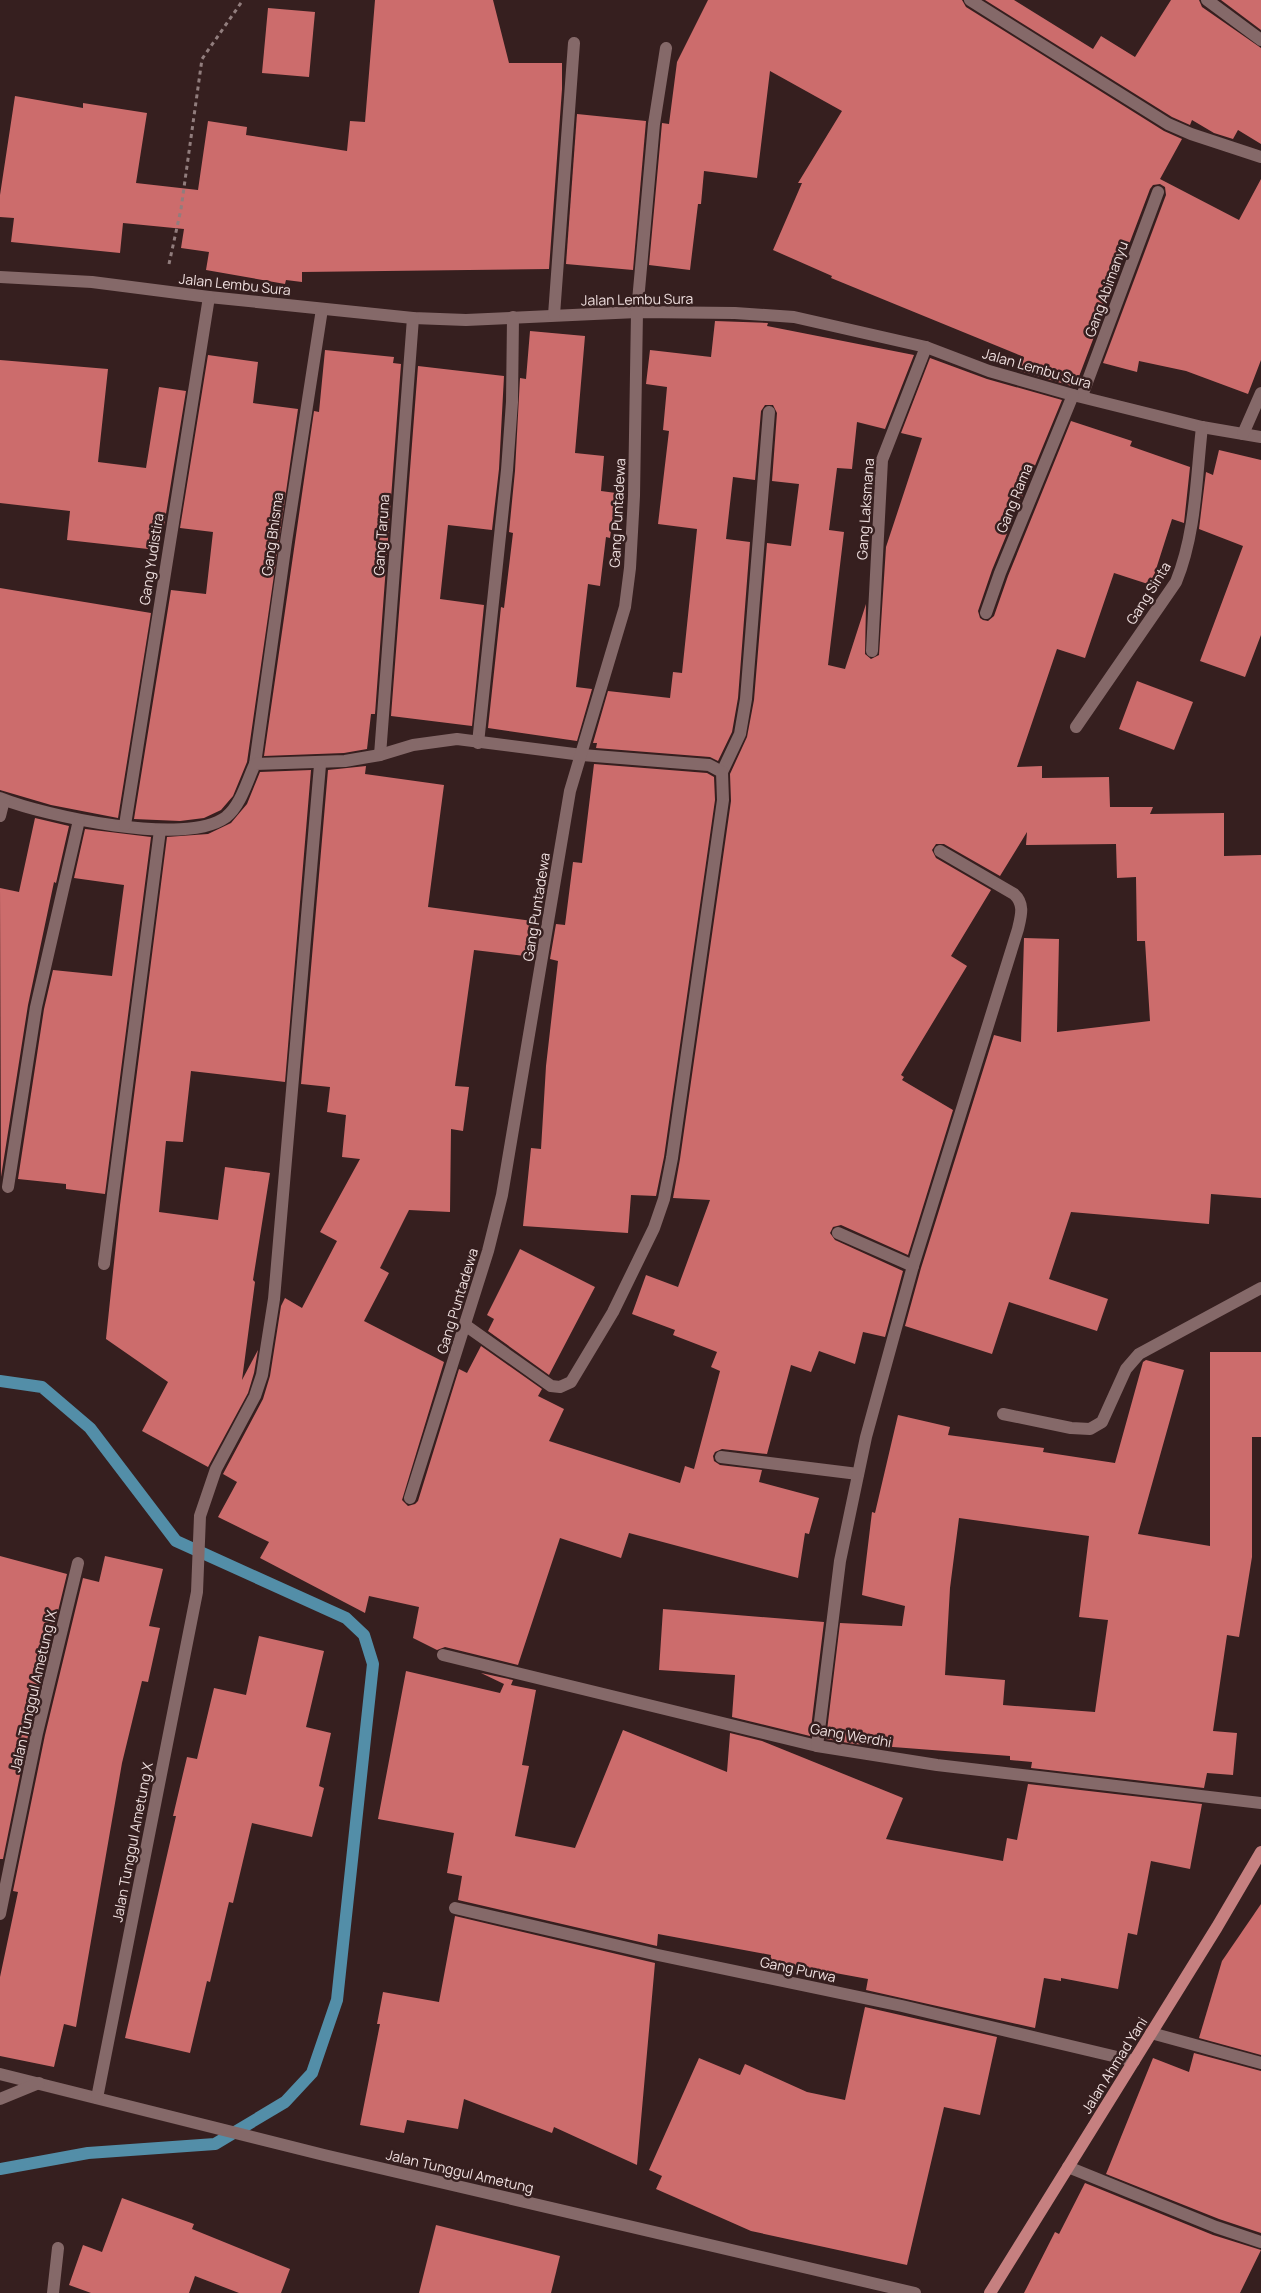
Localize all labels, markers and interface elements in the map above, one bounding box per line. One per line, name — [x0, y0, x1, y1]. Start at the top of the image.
street label: Gang Abimanyu — [1080, 238, 1132, 340]
street label: Jalan Lembu Sura — [178, 269, 292, 299]
street label: Jalan Lembu Sura — [581, 289, 693, 309]
street label: Jalan Lembu Sura — [980, 343, 1094, 393]
street label: Gang Puntadewa — [605, 458, 629, 568]
street label: Gang Laksmana — [852, 458, 878, 560]
street label: Gang Rama — [991, 460, 1037, 536]
street label: Gang Bhisma — [257, 491, 287, 577]
street label: Gang Taruna — [369, 494, 393, 576]
street label: Gang Yudistira — [134, 512, 168, 606]
street label: Gang Sinta — [1121, 558, 1175, 628]
street label: Gang Puntadewa — [518, 851, 554, 963]
street label: Gang Puntadewa — [432, 1246, 482, 1356]
street label: Jalan Tunggul Ametung IX — [5, 1608, 61, 1774]
street label: Gang Werdhi — [809, 1719, 893, 1751]
street label: Jalan Tunggul Ametung X — [107, 1760, 157, 1924]
street label: Gang Purwa — [758, 1952, 838, 1986]
street label: Jalan Ahmad Yani — [1077, 2013, 1151, 2117]
street label: Jalan Tunggul Ametung — [384, 2145, 536, 2197]

